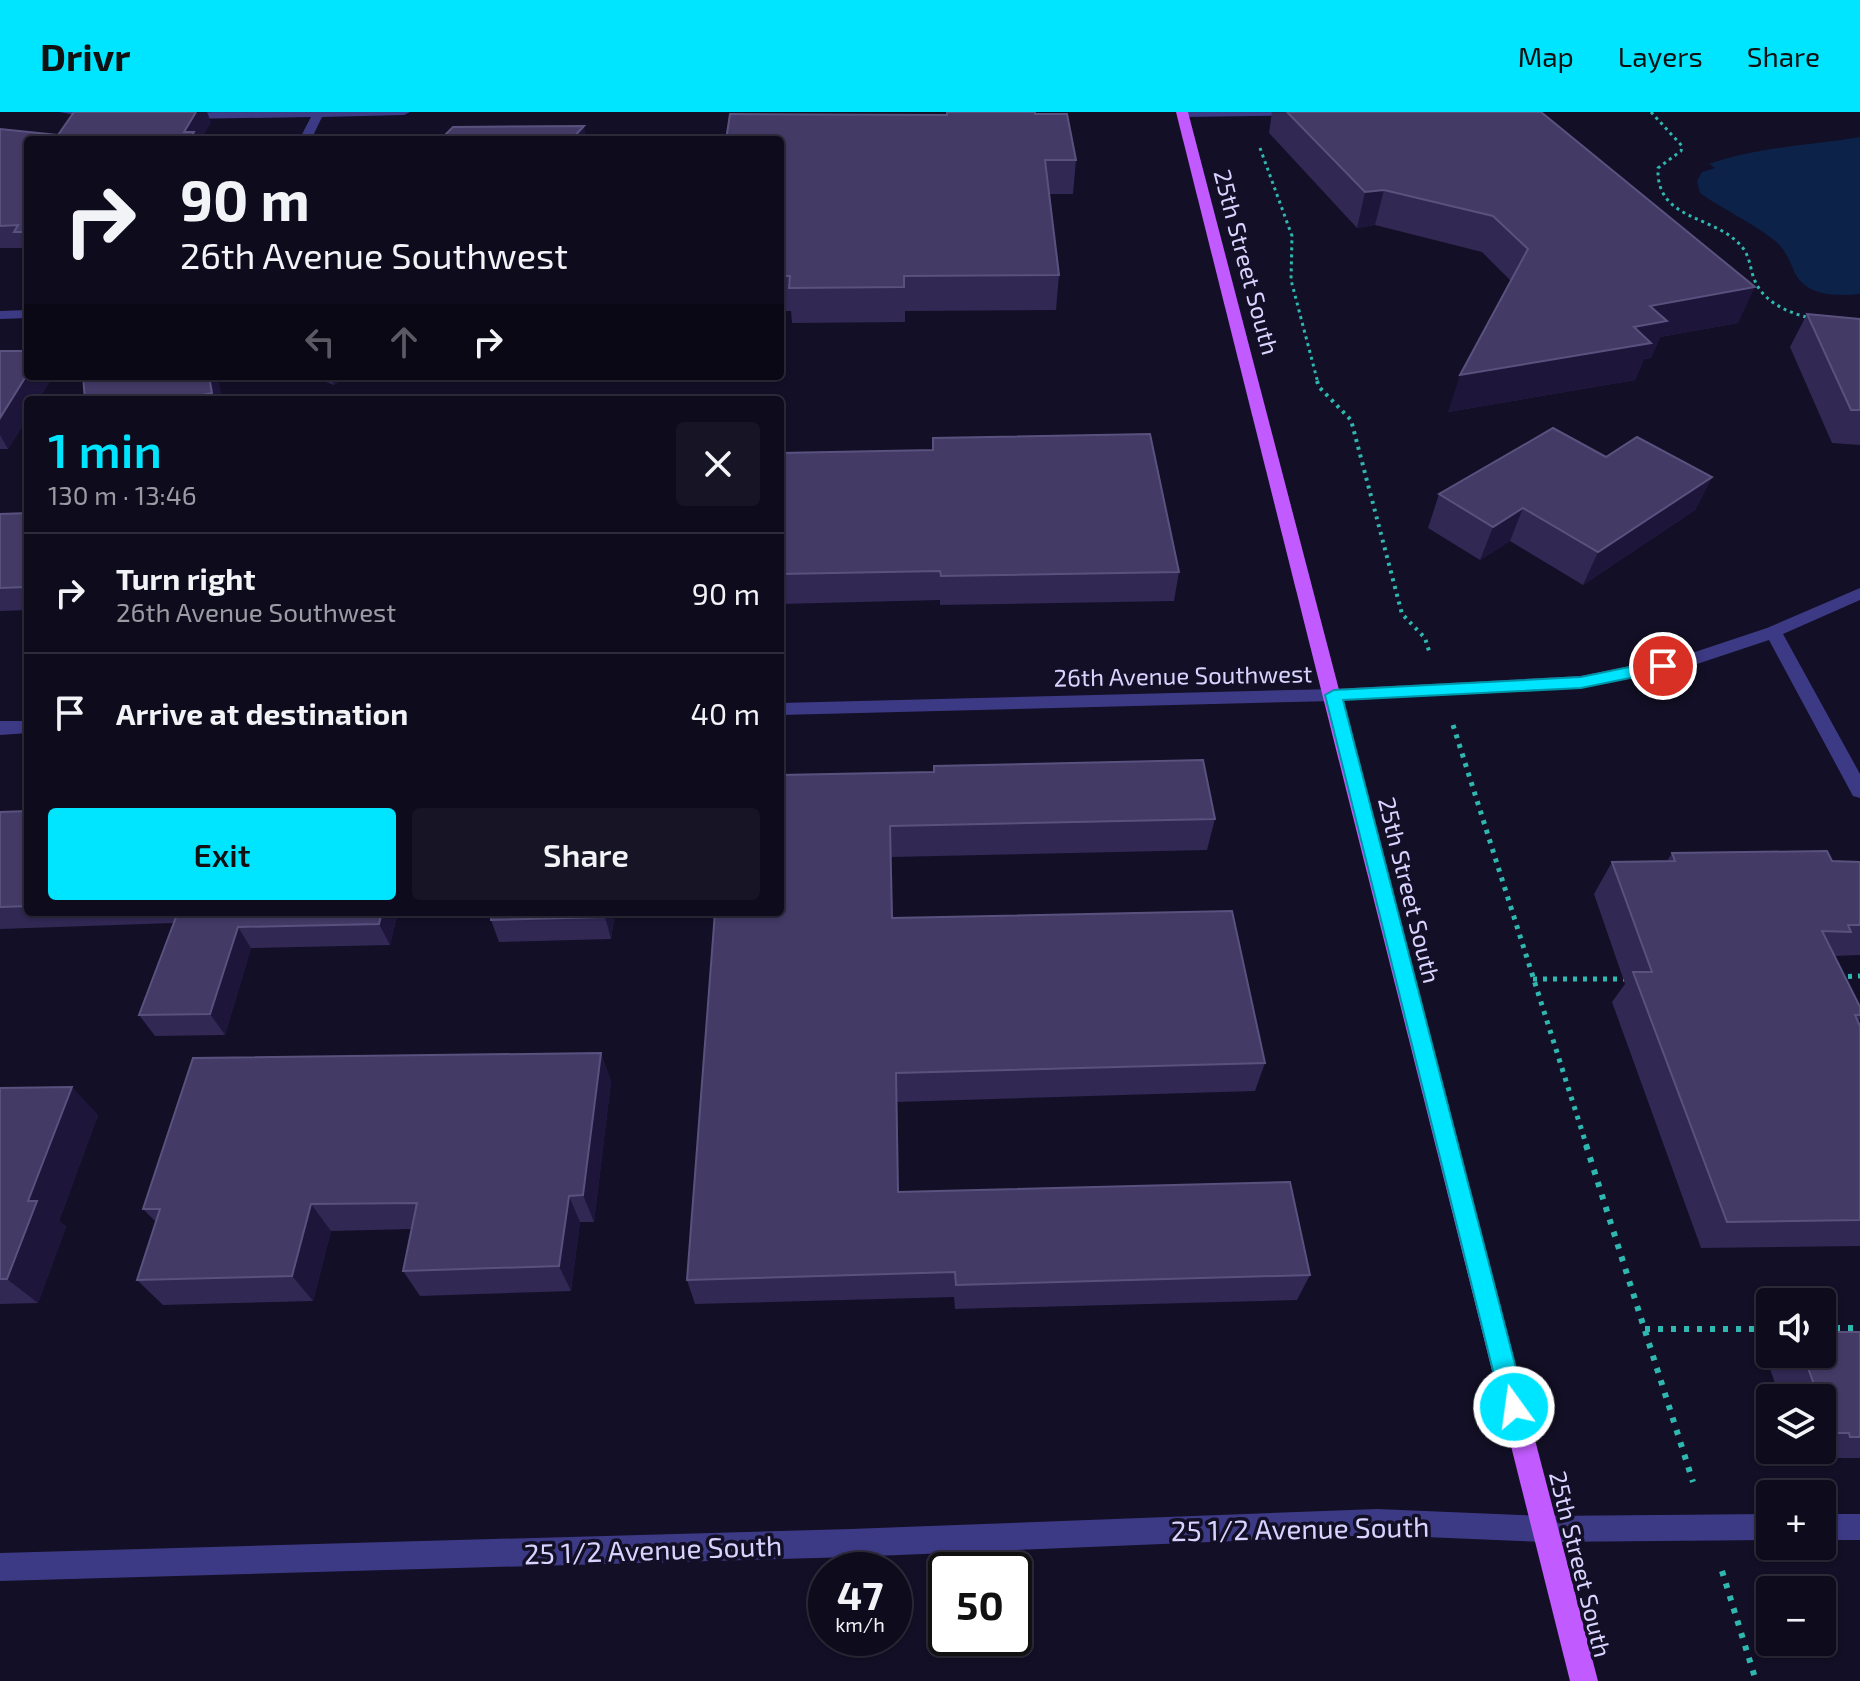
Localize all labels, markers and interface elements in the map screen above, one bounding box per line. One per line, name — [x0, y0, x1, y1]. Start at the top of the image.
text: Drivr — [40, 33, 130, 79]
text: Map — [1518, 39, 1574, 73]
text: Layers — [1618, 39, 1703, 73]
text: Share — [1747, 39, 1820, 73]
text: 90 m — [180, 165, 310, 232]
street label: 25th Street South — [1208, 166, 1286, 358]
icon: right — [48, 168, 152, 272]
text: 26th Avenue Southwest — [180, 233, 568, 276]
icon: left — [298, 320, 342, 364]
icon: ahead — [382, 320, 426, 364]
icon: right — [466, 320, 510, 364]
text: 1 min — [48, 420, 162, 478]
button: close — [676, 422, 760, 506]
text: 130 m · 13:46 — [48, 479, 197, 510]
text: Turn right — [116, 560, 256, 596]
icon: right — [48, 571, 92, 615]
text: 90 m — [692, 575, 760, 611]
text: 26th Avenue Southwest — [116, 596, 396, 627]
pin — [1629, 632, 1697, 700]
icon: arrive — [1641, 644, 1685, 688]
street label: 26th Avenue Southwest — [1053, 658, 1313, 692]
icon: arrive — [48, 691, 92, 735]
text: Arrive at destination — [116, 695, 408, 731]
text: 40 m — [690, 695, 760, 731]
street label: 25th Street South — [1373, 794, 1447, 986]
button: Exit — [48, 808, 396, 900]
button: Share — [412, 808, 760, 900]
map controls — [1756, 1288, 1836, 1656]
button: sound — [1756, 1288, 1836, 1368]
position arrow — [1472, 1365, 1556, 1449]
button: layers — [1756, 1384, 1836, 1464]
street label: 25th Street South — [1544, 1468, 1618, 1660]
button: + — [1756, 1480, 1836, 1560]
street label: 25 1/2 Avenue South — [1170, 1509, 1430, 1547]
street label: 25 1/2 Avenue South — [523, 1527, 783, 1571]
speed limit sign: 50 — [928, 1552, 1032, 1656]
text: 47 — [837, 1570, 883, 1618]
button: − — [1756, 1576, 1836, 1656]
text: km/h — [835, 1612, 885, 1636]

